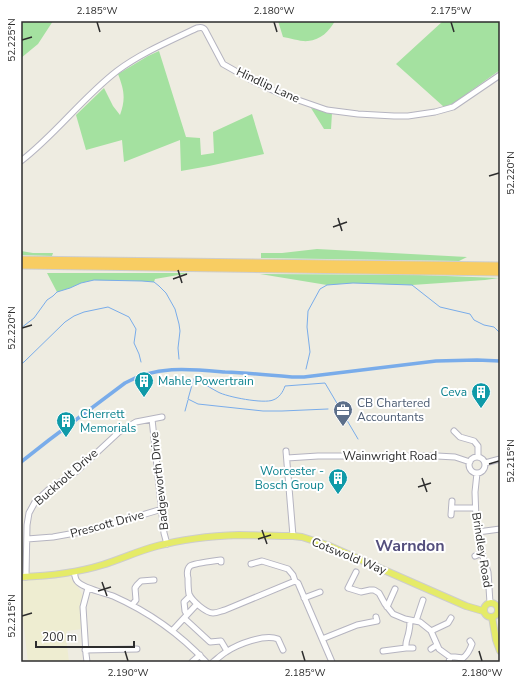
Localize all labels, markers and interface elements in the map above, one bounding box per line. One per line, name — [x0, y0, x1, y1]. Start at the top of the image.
text: 2.185°W — [76, 4, 118, 18]
text: 2.180°W — [253, 4, 295, 18]
text: 2.175°W — [430, 4, 472, 18]
text: 52.225°N — [5, 18, 19, 62]
street label: Hindlip Lane — [234, 63, 302, 107]
text: 52.220°N — [504, 151, 518, 195]
text: 52.220°N — [5, 306, 19, 350]
building icon: Mahle Powertrain — [133, 370, 155, 398]
place label: Mahle Powertrain — [158, 373, 254, 389]
building icon: Ceva — [470, 381, 492, 409]
place label: Ceva — [441, 384, 467, 400]
place label: CB Chartered Accountants — [357, 395, 430, 425]
office icon: CB Chartered Accountants — [332, 399, 354, 427]
place label: Cherrett Memorials — [80, 406, 137, 436]
building icon: Cherrett Memorials — [55, 410, 77, 438]
street label: Badgeworth Drive — [146, 431, 172, 531]
text: 52.215°N — [504, 439, 518, 483]
street label: Buckholt Drive — [31, 445, 101, 509]
street label: Wainwright Road — [343, 448, 437, 464]
place label: Worcester - Bosch Group — [255, 463, 324, 493]
building icon: Worcester - Bosch Group — [327, 467, 349, 495]
street label: Prescott Drive — [68, 506, 146, 542]
street label: Brindley Road — [468, 511, 496, 589]
street label: Cotswold Way — [309, 534, 390, 579]
district label: Warndon — [375, 535, 445, 557]
text: 52.215°N — [5, 594, 19, 638]
scale bar — [36, 623, 134, 649]
text: 200 m — [42, 629, 77, 645]
text: 2.190°W — [107, 666, 149, 680]
text: 2.185°W — [284, 666, 326, 680]
text: 2.180°W — [461, 666, 503, 680]

